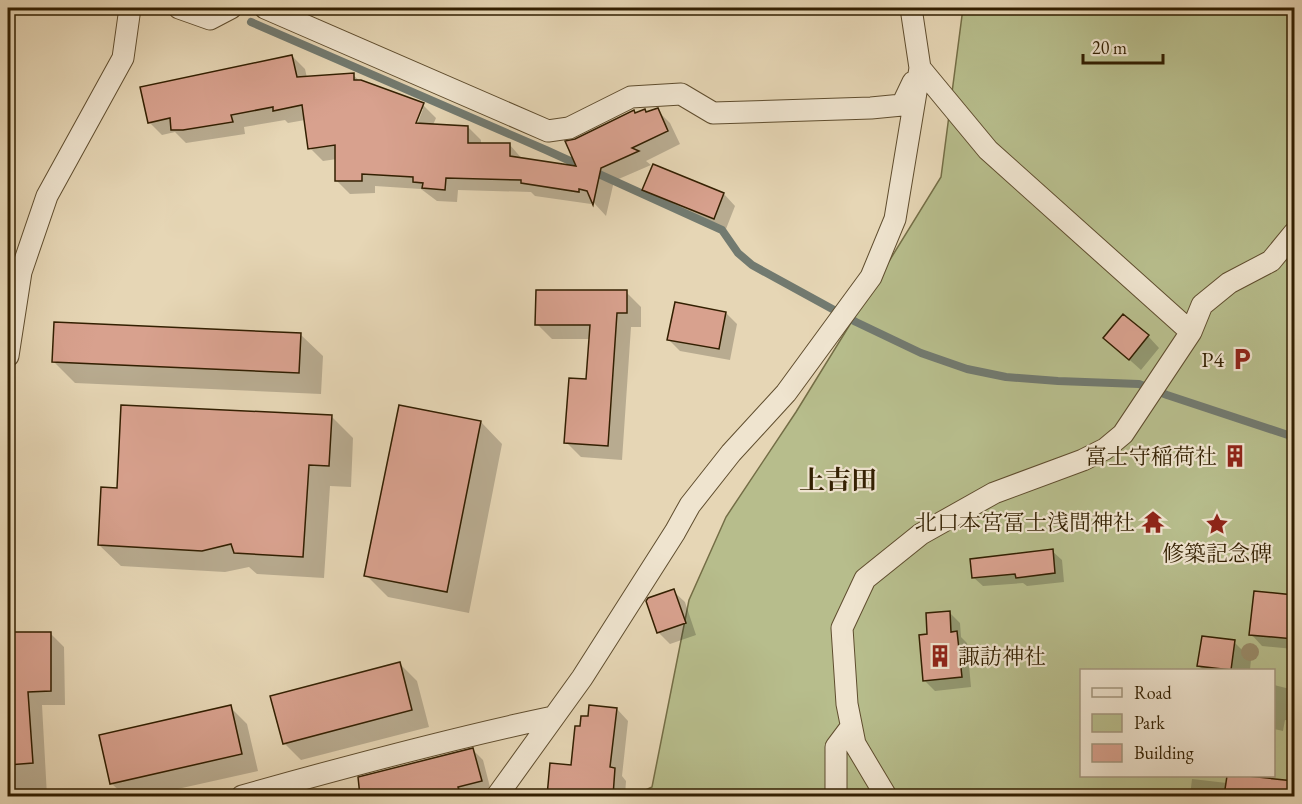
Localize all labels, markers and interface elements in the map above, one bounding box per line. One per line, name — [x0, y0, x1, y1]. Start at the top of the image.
scale bar — [1083, 27, 1162, 65]
text: 20 m — [1092, 36, 1127, 59]
place label: P4 — [1201, 345, 1224, 374]
parking icon: P4 — [1229, 346, 1255, 372]
place label: 富士守稲荷社 — [1085, 442, 1217, 471]
building icon: 富士守稲荷社 — [1222, 443, 1248, 469]
district label: 上吉田 — [799, 463, 877, 497]
place label: 北口本宮冨士浅間神社 — [915, 508, 1135, 537]
temple icon: 北口本宮冨士浅間神社 — [1140, 509, 1166, 535]
place icon: 修築記念碑 — [1204, 511, 1230, 537]
place label: 修築記念碑 — [1162, 539, 1272, 568]
place label: 諏訪神社 — [958, 642, 1046, 671]
building icon: 諏訪神社 — [927, 643, 953, 669]
legend — [1080, 669, 1275, 777]
text: Road — [1134, 681, 1173, 704]
text: Park — [1134, 711, 1165, 734]
text: Building — [1134, 741, 1194, 764]

